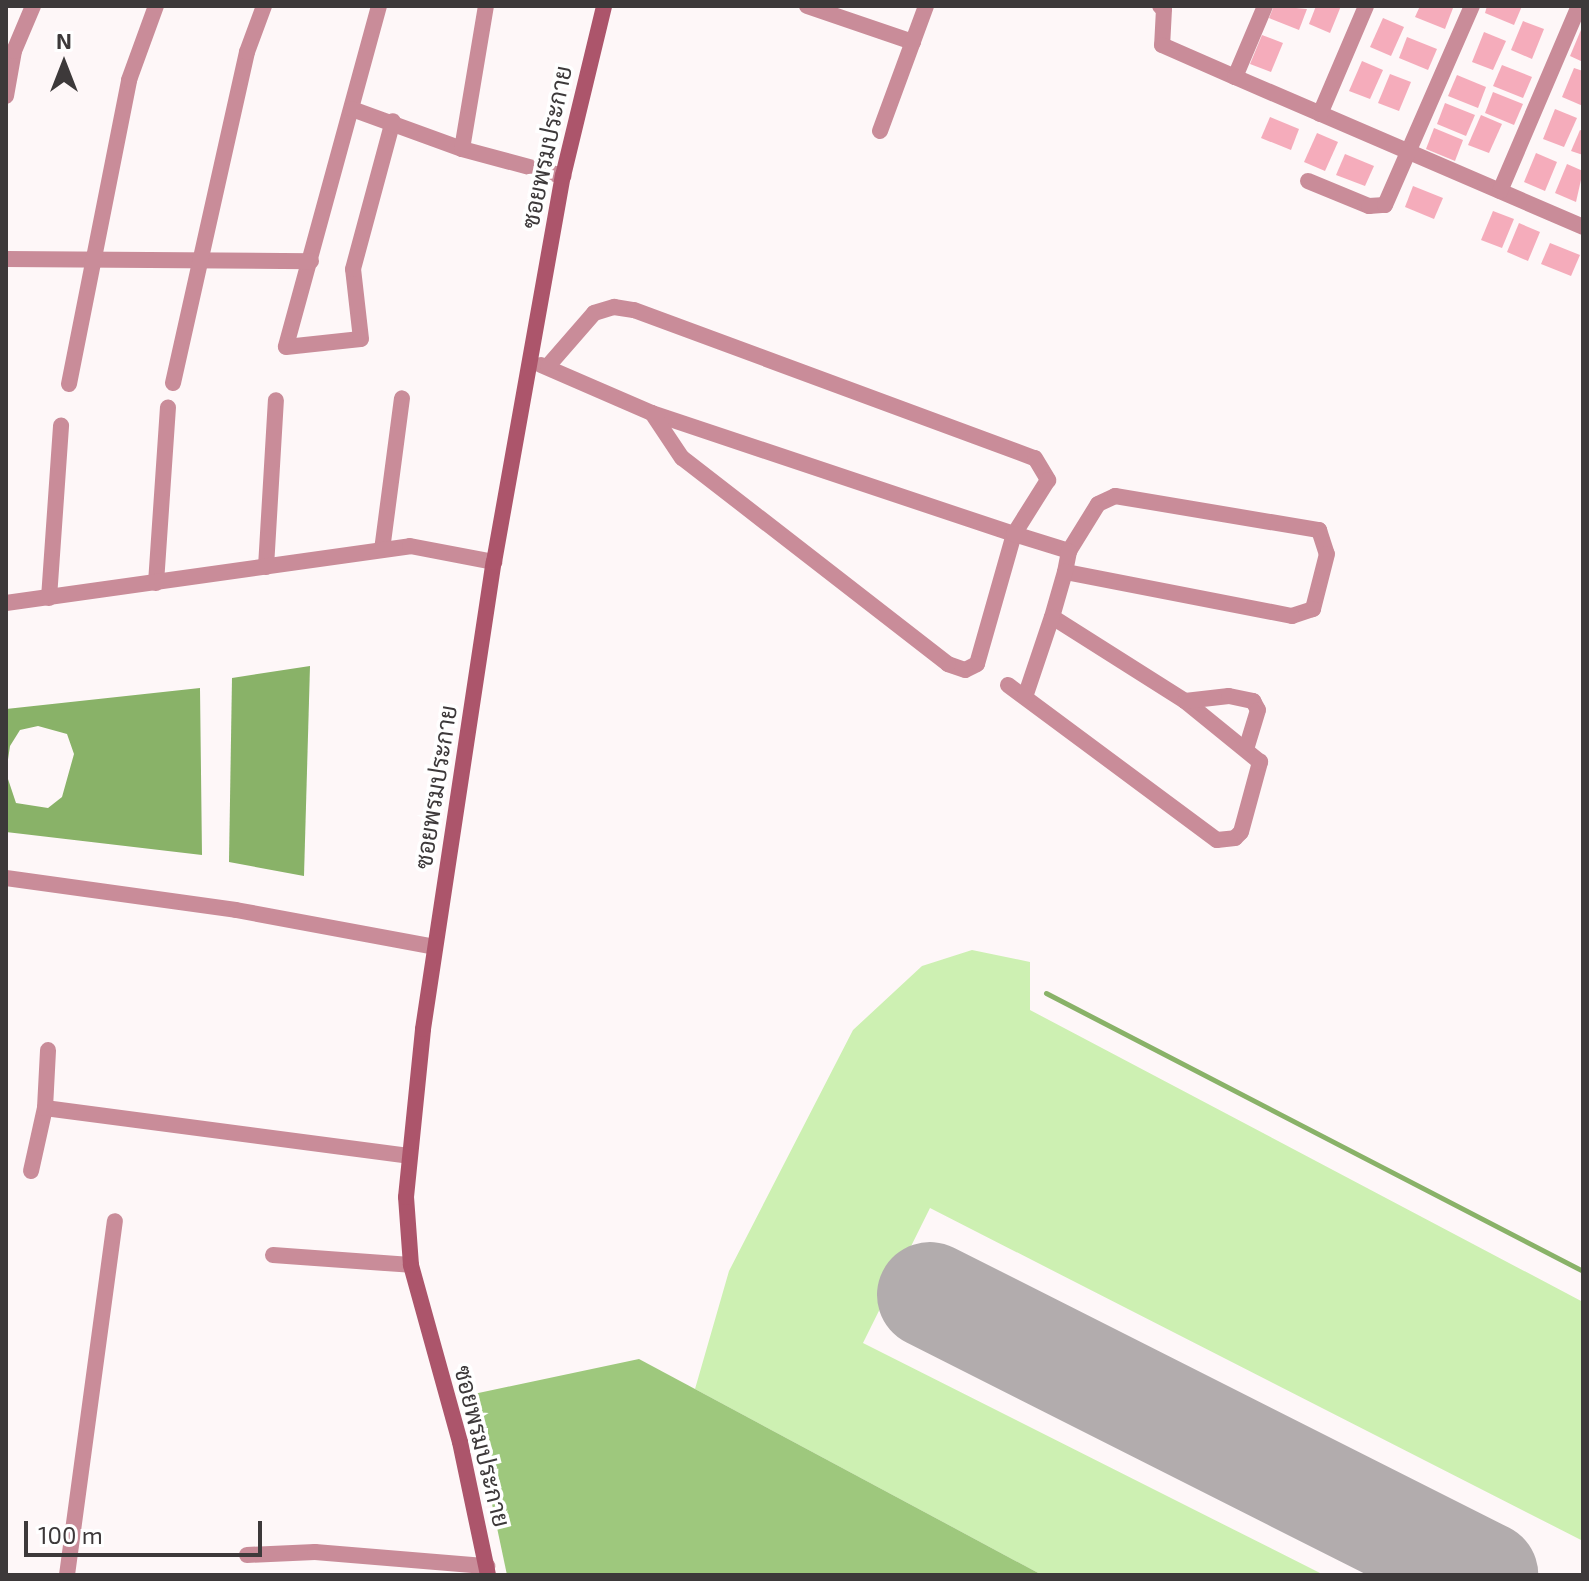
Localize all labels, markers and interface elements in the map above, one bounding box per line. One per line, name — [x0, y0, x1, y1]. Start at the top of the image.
north arrow — [24, 24, 104, 104]
text: N — [56, 27, 72, 53]
street label: ซอยพรมประกาย — [515, 63, 577, 231]
street label: ซอยพรมประกาย — [408, 703, 462, 871]
street label: ซอยพรมประกาย — [449, 1362, 517, 1530]
scale bar — [28, 1505, 266, 1555]
text: 100 m — [38, 1520, 103, 1549]

